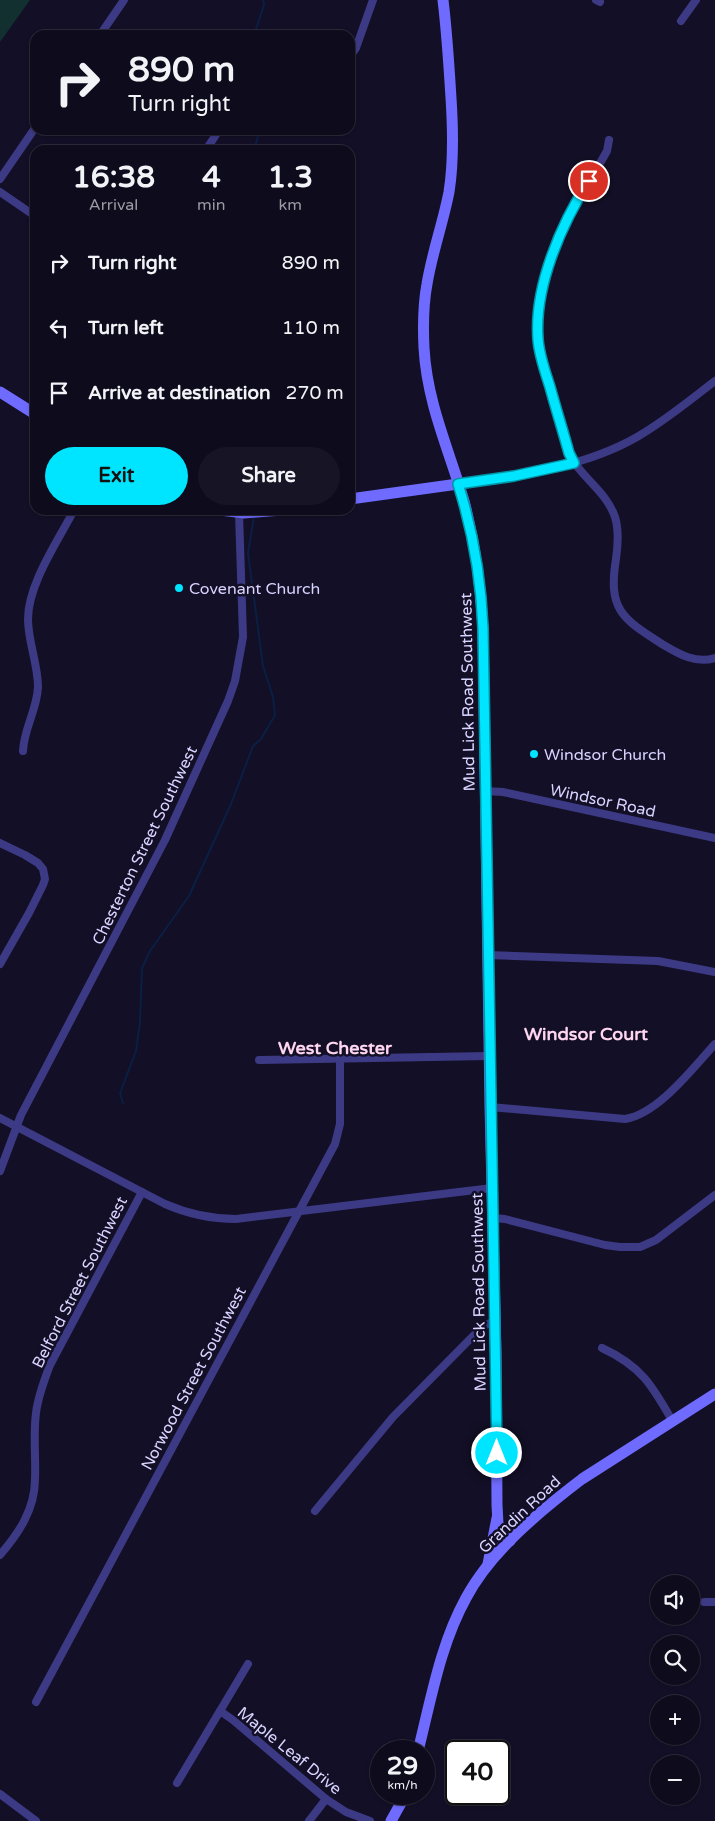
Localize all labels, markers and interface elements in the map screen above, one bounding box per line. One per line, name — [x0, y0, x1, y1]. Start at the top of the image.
text: 890 m — [128, 49, 235, 91]
icon: right — [45, 50, 110, 115]
text: Turn right — [128, 91, 230, 117]
text: 16:38 — [72, 159, 155, 196]
text: 4 — [202, 159, 221, 196]
text: 1.3 — [268, 159, 313, 196]
pin — [568, 160, 610, 202]
icon: arrive — [575, 167, 603, 195]
text: Arrival — [89, 195, 138, 215]
text: min — [197, 195, 226, 215]
text: km — [279, 195, 302, 215]
icon: right — [45, 249, 73, 277]
text: Turn right — [88, 252, 176, 274]
text: 890 m — [282, 252, 340, 274]
icon: left — [45, 314, 73, 342]
text: Turn left — [88, 317, 164, 339]
text: 110 m — [282, 317, 340, 339]
icon: arrive — [45, 379, 73, 407]
text: Arrive at destination — [88, 382, 271, 404]
text: 270 m — [286, 382, 344, 404]
button: Exit — [45, 447, 188, 505]
button: Share — [198, 447, 340, 505]
place label: Covenant Church — [189, 579, 320, 599]
marker: Covenant Church — [173, 582, 185, 594]
street label: Mud Lick Road Southwest — [456, 593, 480, 791]
street label: Chesterton Street Southwest — [88, 743, 202, 948]
place label: Windsor Church — [544, 745, 666, 765]
marker: Windsor Church — [528, 748, 540, 760]
street label: Windsor Road — [548, 780, 658, 822]
district label: Windsor Court — [524, 1023, 648, 1045]
district label: West Chester — [278, 1037, 393, 1059]
street label: Belford Street Southwest — [28, 1193, 132, 1372]
street label: Mud Lick Road Southwest — [467, 1193, 491, 1391]
street label: Norwood Street Southwest — [137, 1283, 251, 1474]
position arrow — [470, 1426, 522, 1478]
street label: Grandin Road — [474, 1472, 565, 1558]
map controls — [650, 1575, 700, 1805]
button: sound — [650, 1575, 700, 1625]
button: search — [650, 1635, 700, 1685]
button: + — [650, 1695, 700, 1745]
street label: Maple Leaf Drive — [233, 1703, 346, 1799]
speed limit sign: 40 — [445, 1740, 510, 1805]
text: 29 — [387, 1751, 418, 1781]
button: − — [650, 1755, 700, 1805]
text: km/h — [387, 1778, 418, 1792]

